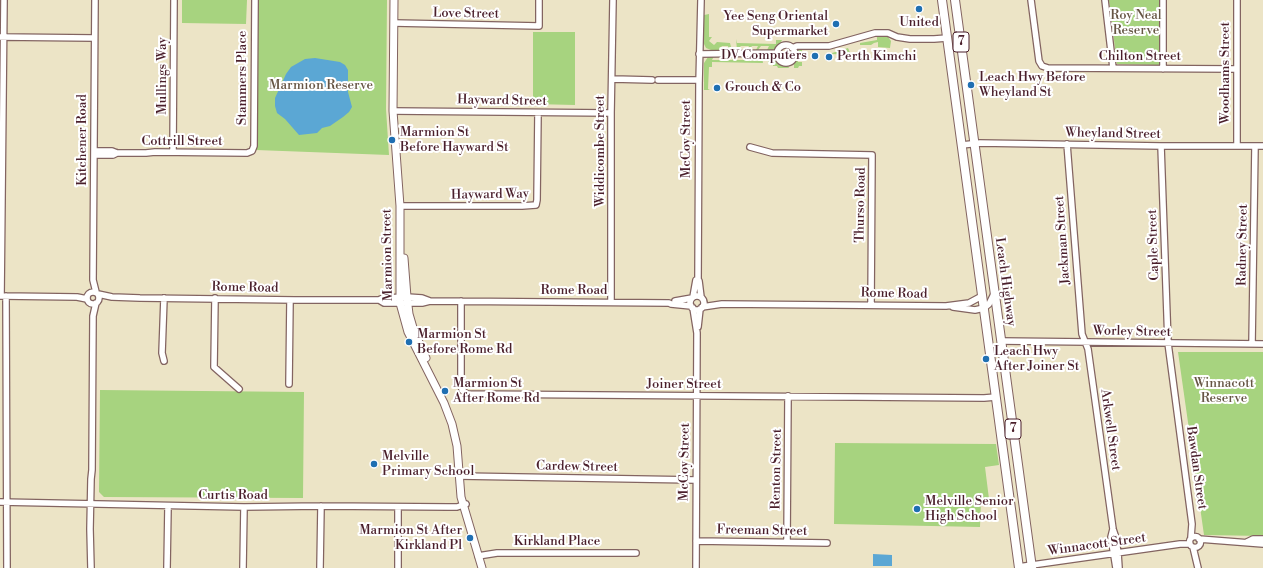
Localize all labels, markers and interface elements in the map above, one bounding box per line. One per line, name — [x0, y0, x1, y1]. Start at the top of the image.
marker: United — [914, 4, 924, 14]
street label: Love Street — [433, 6, 499, 22]
park label: Roy Neal Reserve — [1110, 8, 1162, 39]
place label: Yee Seng Oriental Supermarket — [724, 9, 828, 40]
place label: United — [899, 15, 939, 31]
marker: Yee Seng Oriental Supermarket — [831, 19, 841, 29]
street label: Woodhams Street — [1218, 22, 1234, 124]
street label: Stammers Place — [235, 31, 251, 125]
road number: 7 — [953, 32, 969, 52]
street label: Mullings Way — [155, 37, 171, 115]
place label: DV Computers — [721, 48, 807, 64]
place label: Perth Kimchi — [837, 49, 916, 65]
street label: Chilton Street — [1099, 49, 1181, 65]
marker: DV Computers — [810, 51, 820, 61]
marker: Perth Kimchi — [824, 52, 834, 62]
place label: Leach Hwy Before Wheyland St — [979, 70, 1085, 101]
park label: Marmion Reserve — [269, 78, 373, 94]
place label: Grouch & Co — [725, 80, 801, 96]
marker: Leach Hwy Before Wheyland St — [966, 80, 976, 90]
marker: Grouch & Co — [712, 83, 722, 93]
street label: Hayward Street — [457, 92, 547, 110]
street label: Kitchener Road — [75, 94, 91, 186]
street label: Widdicombe Street — [593, 95, 609, 207]
street label: McCoy Street — [679, 100, 695, 178]
place label: Marmion St Before Hayward St — [400, 125, 509, 156]
street label: Wheyland Street — [1065, 125, 1161, 143]
street label: Cottrill Street — [141, 134, 223, 150]
marker: Marmion St Before Hayward St — [387, 135, 397, 145]
street label: Thurso Road — [853, 167, 869, 243]
street label: Hayward Way — [451, 187, 529, 203]
street label: Jackman Street — [1052, 195, 1074, 285]
street label: Radney Street — [1234, 204, 1252, 286]
street label: Marmion Street — [379, 209, 397, 301]
street label: Caple Street — [1145, 209, 1163, 281]
street label: Leach Highway — [991, 237, 1019, 327]
street label: Rome Road — [211, 280, 279, 296]
street label: Rome Road — [541, 283, 607, 299]
street label: Rome Road — [860, 286, 928, 302]
street label: Worley Street — [1093, 324, 1171, 340]
place label: Marmion St Before Rome Rd — [417, 327, 512, 358]
marker: Marmion St Before Rome Rd — [404, 337, 414, 347]
place label: Leach Hwy After Joiner St — [994, 344, 1079, 375]
marker: Leach Hwy After Joiner St — [981, 354, 991, 364]
place label: Marmion St After Rome Rd — [453, 376, 540, 407]
park label: Winnacott Reserve — [1194, 376, 1254, 407]
street label: Joiner Street — [646, 377, 722, 393]
marker: Marmion St After Rome Rd — [440, 386, 450, 396]
street label: Arkwell Street — [1097, 388, 1123, 472]
road number: 7 — [1005, 419, 1021, 439]
street label: McCoy Street — [677, 423, 693, 501]
street label: Bawdan Street — [1182, 425, 1210, 511]
street label: Renton Street — [768, 429, 786, 509]
place label: Melville Primary School — [382, 449, 474, 480]
street label: Cardew Street — [536, 458, 618, 476]
marker: Melville Primary School — [369, 459, 379, 469]
street label: Curtis Road — [198, 488, 268, 504]
place label: Melville Senior High School — [925, 494, 1014, 525]
marker: Melville Senior High School — [912, 504, 922, 514]
street label: Freeman Street — [717, 522, 807, 540]
place label: Marmion St After Kirkland Pl — [359, 523, 462, 554]
street label: Winnacott Street — [1047, 530, 1147, 560]
marker: Marmion St After Kirkland Pl — [465, 533, 475, 543]
street label: Kirkland Place — [514, 534, 600, 550]

